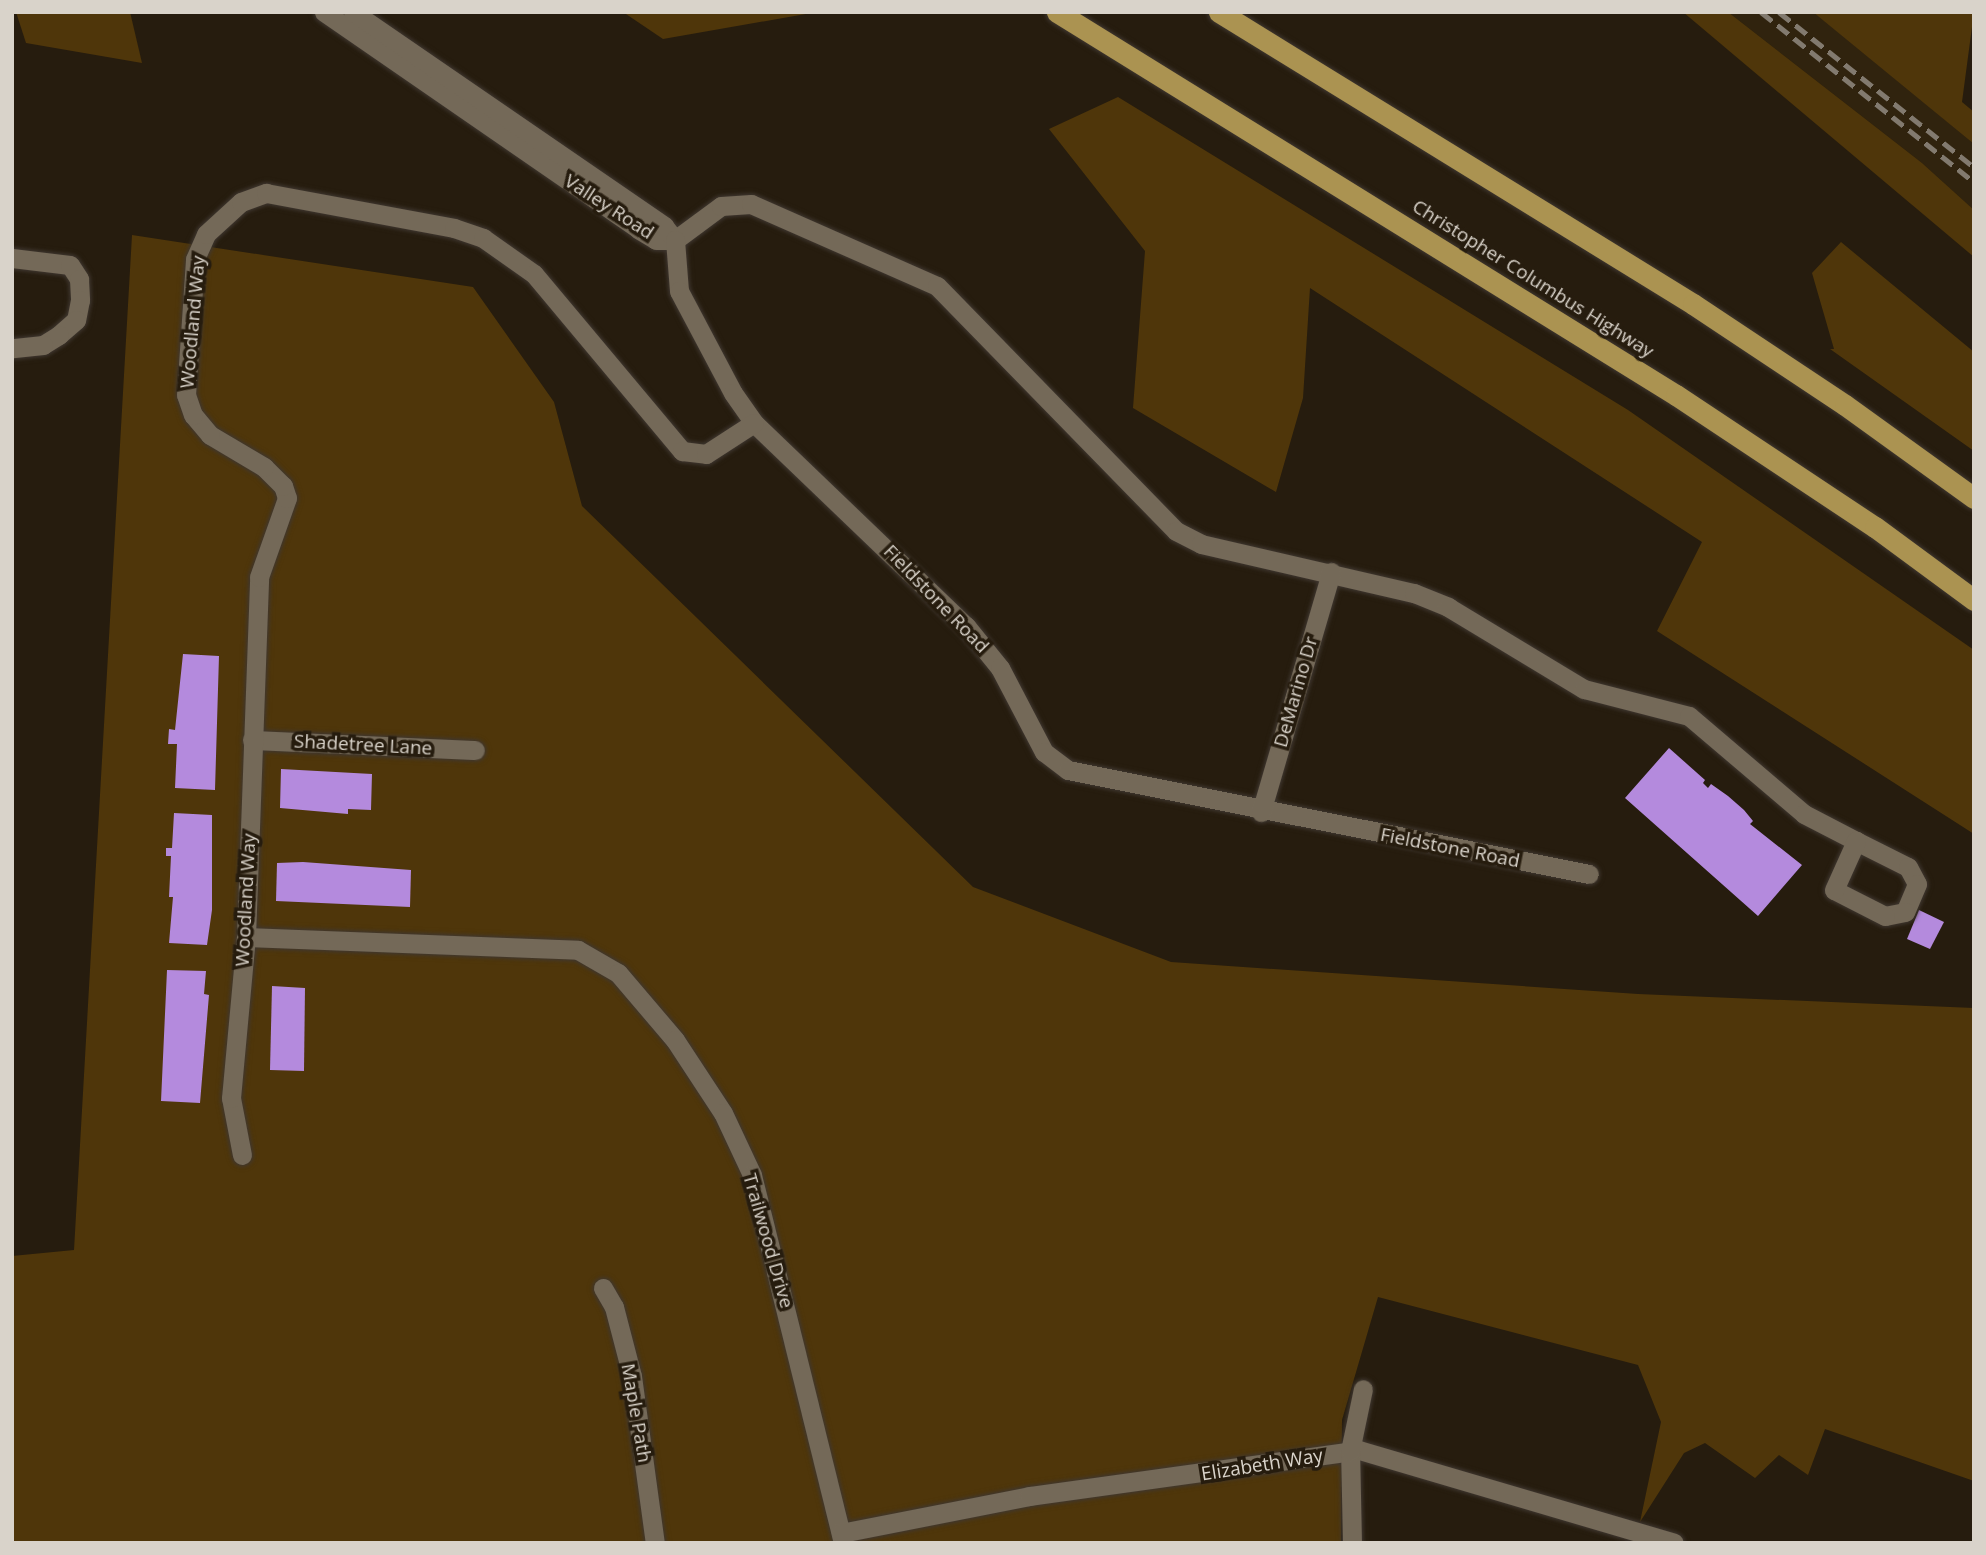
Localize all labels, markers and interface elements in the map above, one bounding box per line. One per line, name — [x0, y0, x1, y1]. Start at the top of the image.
street label: Valley Road — [560, 170, 658, 244]
street label: Christopher Columbus Highway — [1408, 195, 1658, 363]
street label: Woodland Way — [176, 255, 210, 389]
street label: Fieldstone Road — [879, 540, 993, 658]
street label: DeMarino Dr — [1269, 634, 1323, 750]
street label: Shadetree Lane — [293, 730, 433, 760]
street label: Fieldstone Road — [1378, 823, 1522, 873]
street label: Woodland Way — [231, 833, 261, 967]
street label: Trailwood Drive — [738, 1171, 798, 1311]
street label: Maple Path — [616, 1362, 656, 1464]
street label: Elizabeth Way — [1200, 1444, 1324, 1486]

